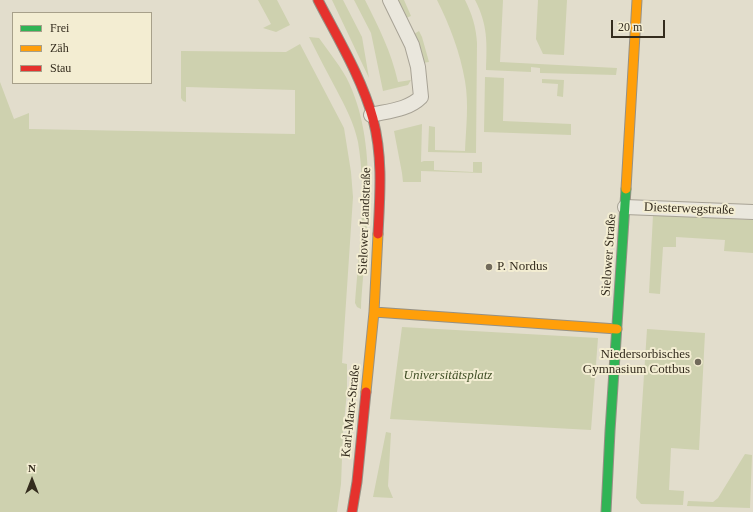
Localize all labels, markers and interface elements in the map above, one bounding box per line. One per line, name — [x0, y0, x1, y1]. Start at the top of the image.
legend — [12, 12, 152, 84]
scale bar — [613, 12, 667, 38]
text: 20 m — [618, 20, 642, 34]
text: Frei — [50, 21, 69, 35]
text: Zäh — [50, 41, 69, 55]
text: Stau — [50, 61, 71, 75]
street label: Sielower Landstraße — [355, 167, 375, 275]
street label: Diesterwegstraße — [644, 200, 734, 218]
street label: Sielower Straße — [598, 213, 620, 297]
place label: P. Nordus — [497, 259, 548, 275]
marker: P. Nordus — [484, 262, 494, 272]
place label: Niedersorbisches Gymnasium Cottbus — [583, 347, 690, 378]
marker: Niedersorbisches Gymnasium Cottbus — [693, 357, 703, 367]
street label: Karl-Marx-Straße — [338, 364, 364, 458]
park label: Universitätsplatz — [404, 368, 492, 384]
north arrow — [12, 460, 52, 500]
text: N — [28, 462, 36, 474]

